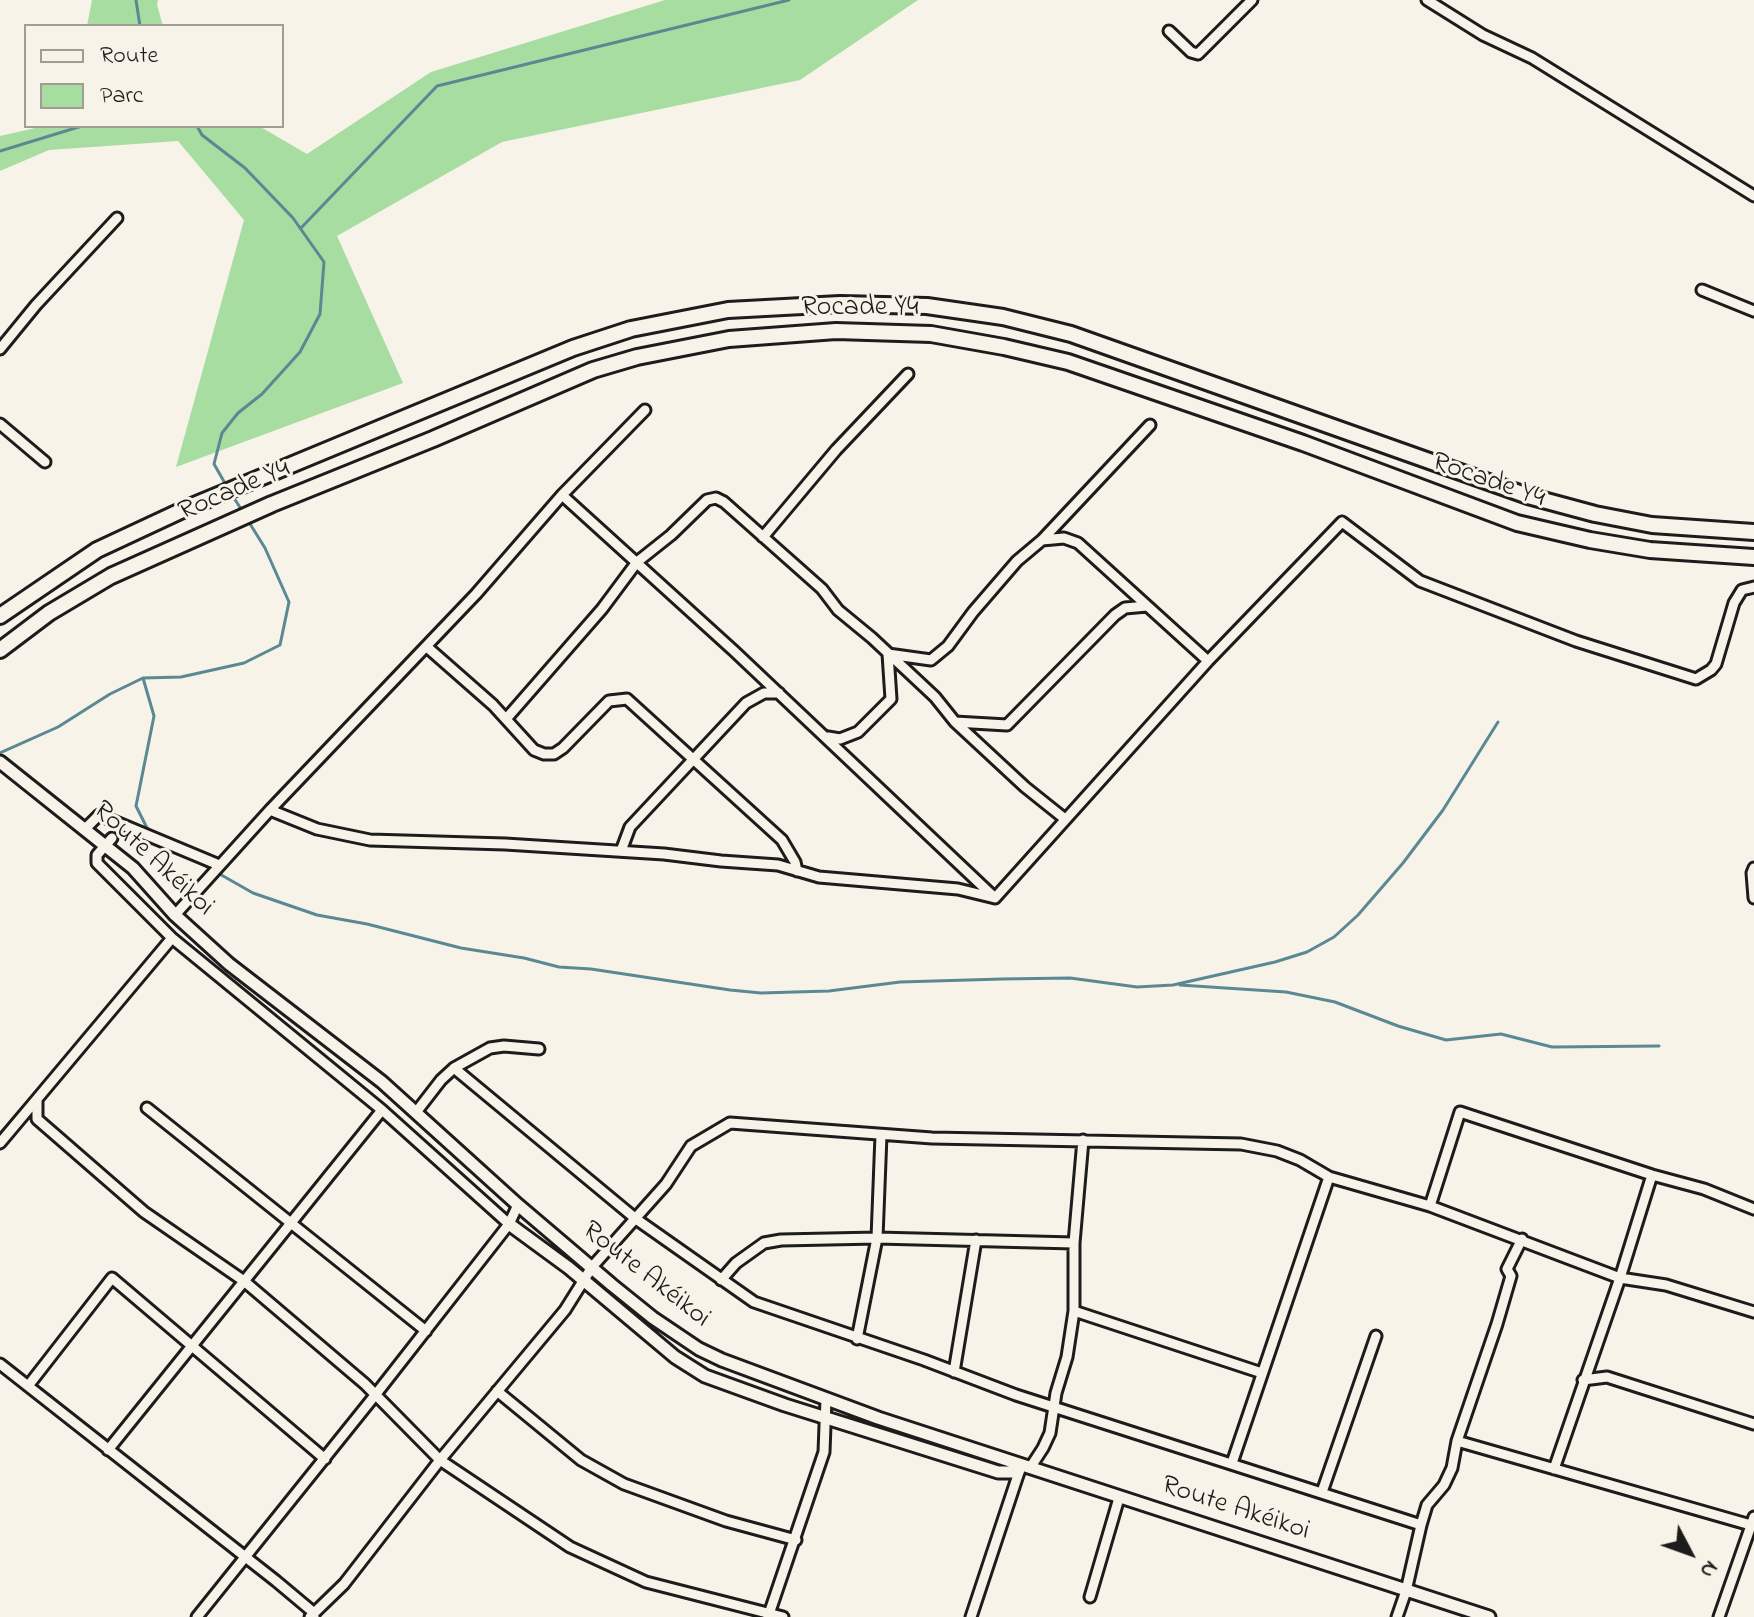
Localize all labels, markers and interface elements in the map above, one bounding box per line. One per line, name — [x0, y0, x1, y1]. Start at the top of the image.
legend — [24, 24, 284, 128]
text: Route — [100, 39, 158, 74]
text: Parc — [100, 79, 144, 114]
street label: Rocade Y4 — [801, 292, 919, 326]
street label: Rocade Y4 — [1427, 447, 1549, 517]
street label: Rocade Y4 — [174, 454, 296, 530]
street label: Route Akéikoi — [84, 795, 220, 925]
street label: Route Akéikoi — [574, 1215, 716, 1337]
street label: Route Akéikoi — [1157, 1470, 1313, 1550]
north arrow — [1650, 1513, 1730, 1593]
text: N — [1691, 1553, 1725, 1585]

